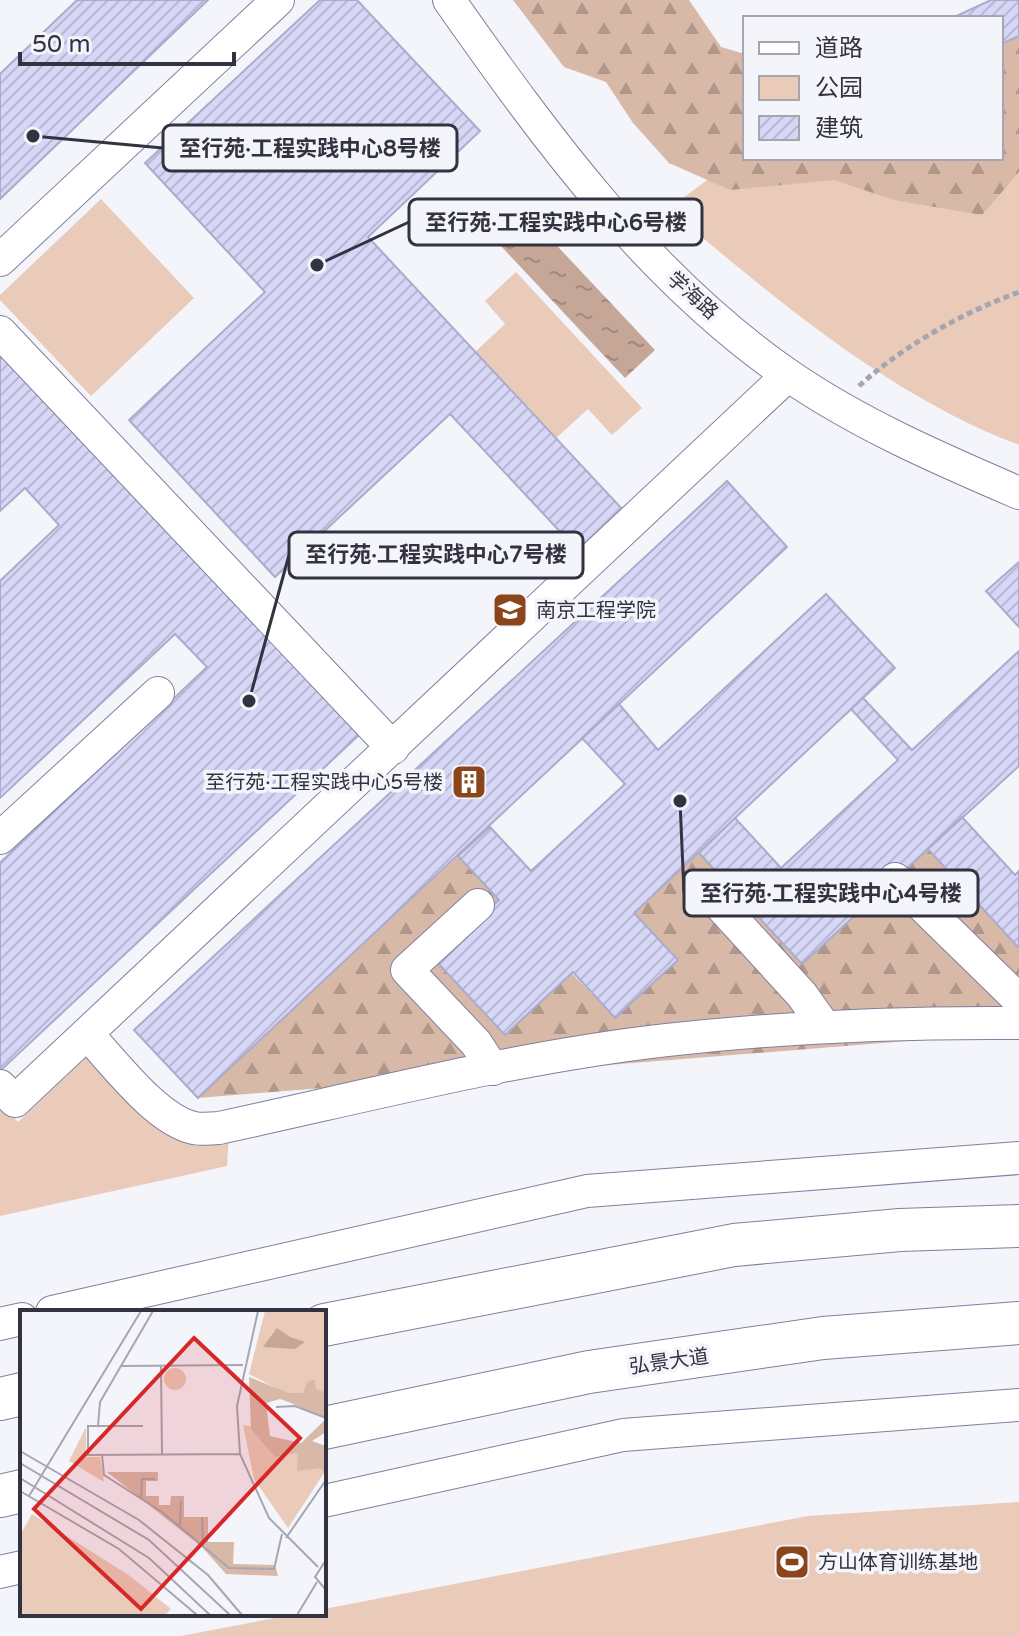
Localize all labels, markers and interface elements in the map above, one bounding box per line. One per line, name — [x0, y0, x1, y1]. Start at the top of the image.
scale bar — [20, 16, 234, 66]
legend — [743, 16, 1003, 160]
text: 50 m — [32, 30, 90, 59]
text: 道路 — [815, 34, 863, 63]
text: 公园 — [815, 74, 863, 103]
text: 建筑 — [815, 114, 863, 143]
callout: 至行苑·工程实践中心8号楼 — [163, 125, 457, 171]
text: 至行苑·工程实践中心8号楼 — [179, 136, 441, 162]
callout: 至行苑·工程实践中心6号楼 — [409, 199, 702, 245]
text: 至行苑·工程实践中心6号楼 — [425, 210, 687, 236]
street label: 学海路 — [662, 267, 723, 325]
callout: 至行苑·工程实践中心7号楼 — [289, 532, 583, 578]
text: 至行苑·工程实践中心7号楼 — [305, 542, 567, 568]
school or university icon: 南京工程学院 — [491, 591, 529, 629]
place label: 南京工程学院 — [536, 599, 656, 623]
building icon: 至行苑·工程实践中心5号楼 — [450, 763, 488, 801]
place label: 至行苑·工程实践中心5号楼 — [205, 771, 443, 795]
callout: 至行苑·工程实践中心4号楼 — [684, 870, 978, 916]
text: 至行苑·工程实践中心4号楼 — [700, 881, 962, 907]
inset map — [20, 1310, 326, 1616]
street label: 弘景大道 — [628, 1345, 710, 1379]
sports icon: 方山体育训练基地 — [773, 1543, 811, 1581]
place label: 方山体育训练基地 — [818, 1551, 978, 1575]

